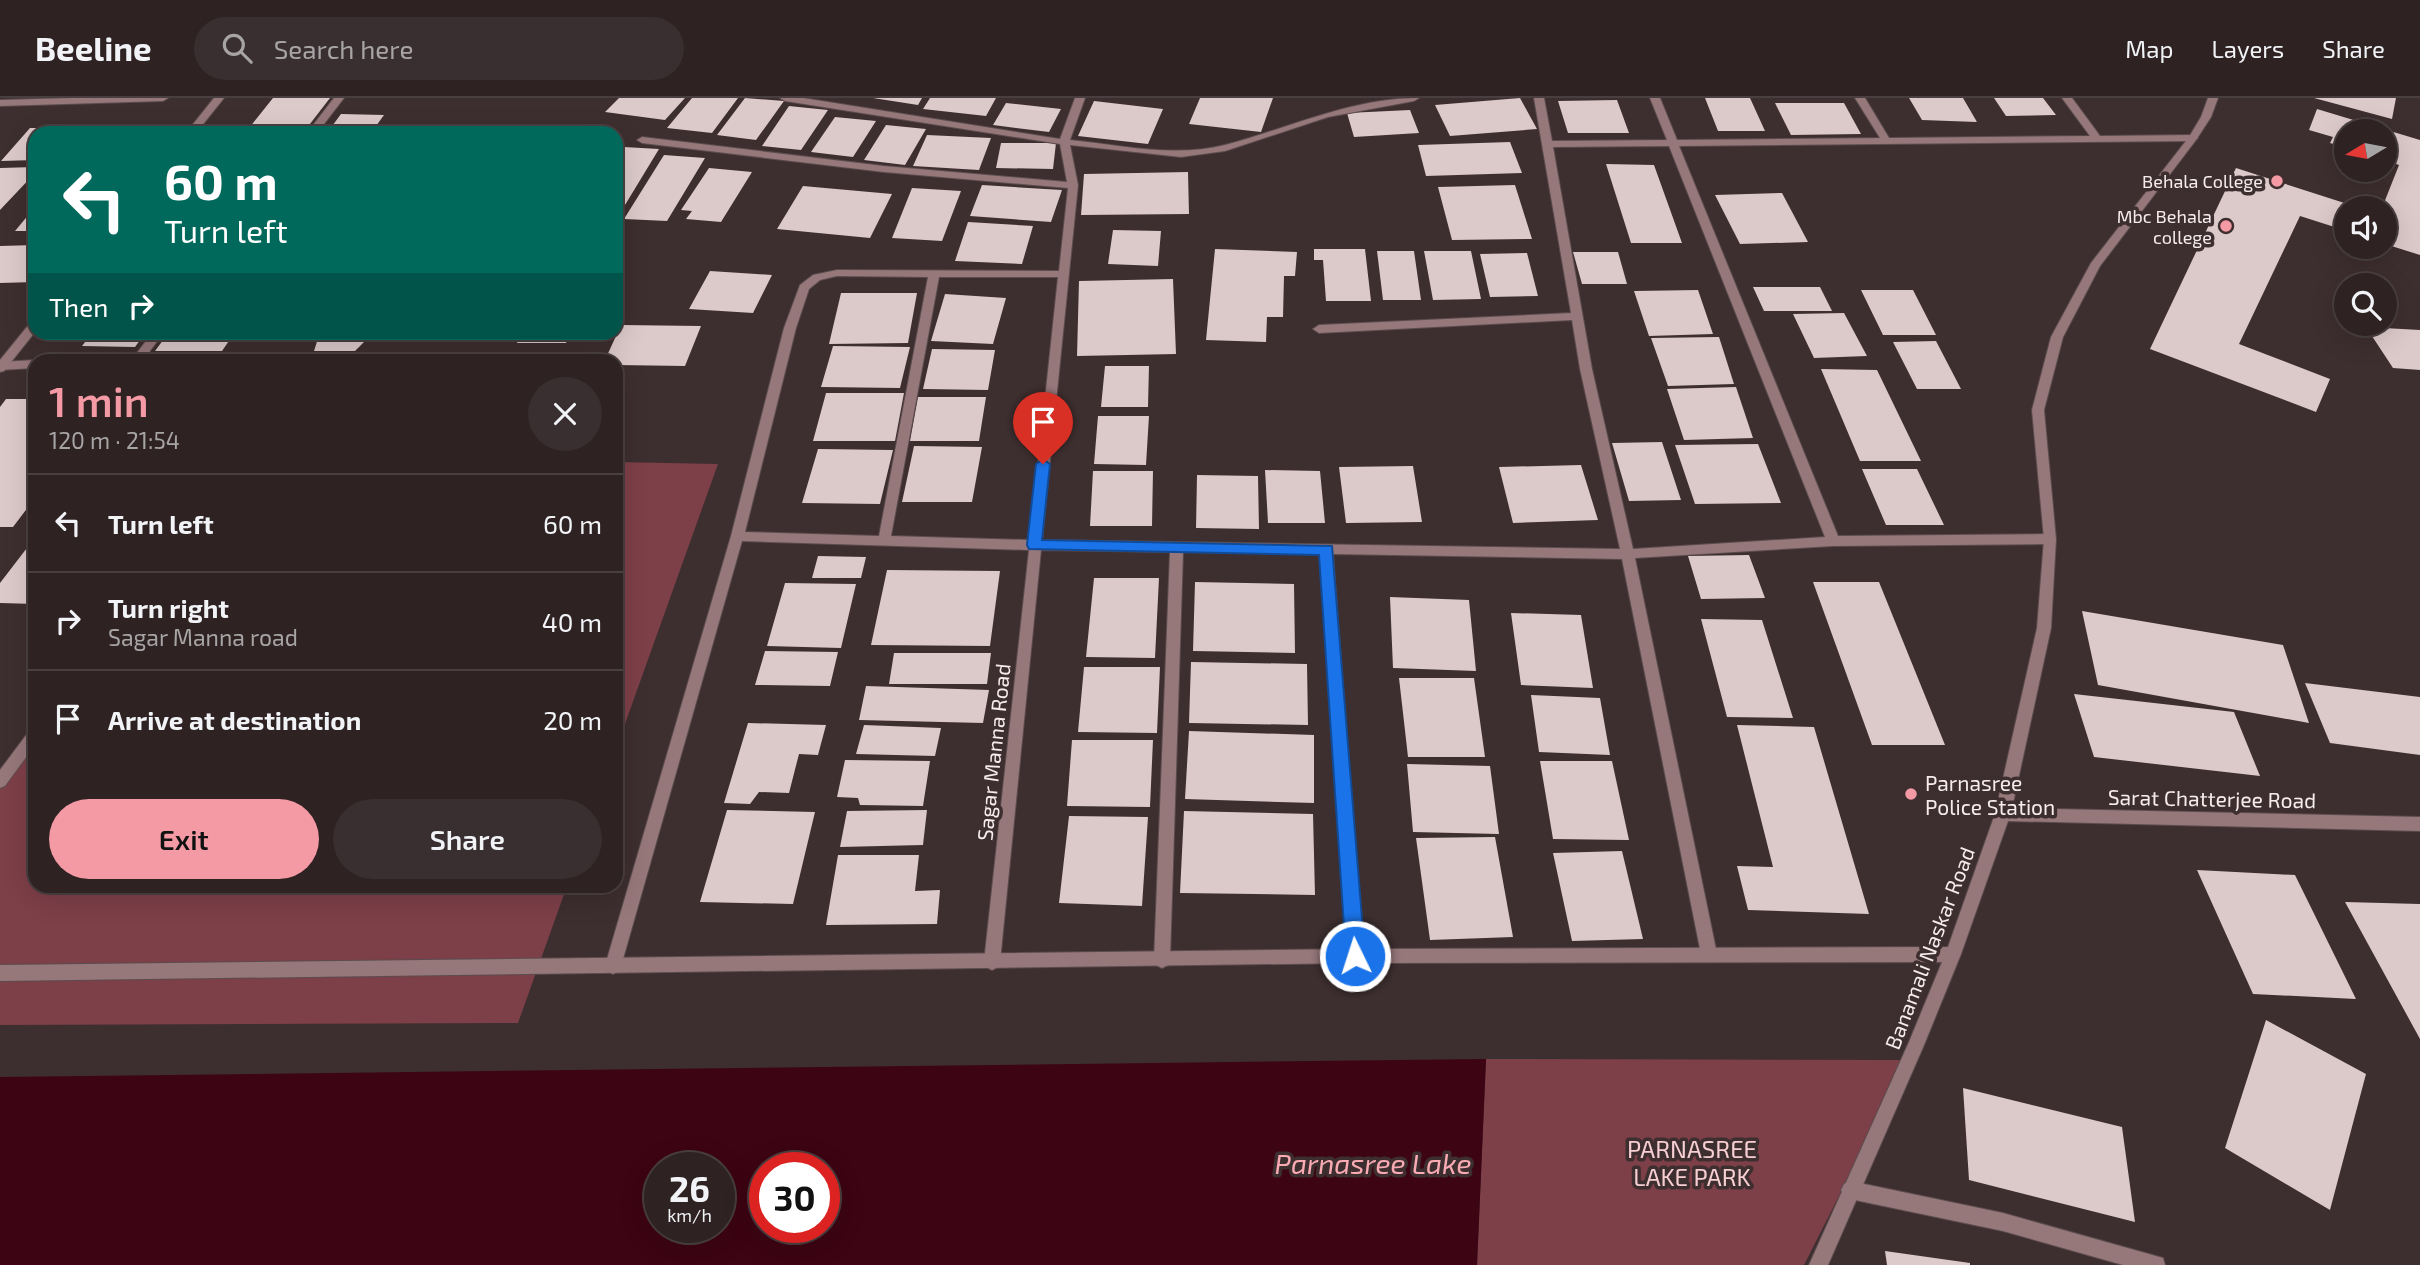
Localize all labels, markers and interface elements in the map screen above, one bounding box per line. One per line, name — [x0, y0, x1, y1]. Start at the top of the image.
search box — [194, 17, 684, 80]
text: Beeline — [35, 28, 152, 68]
icon: search — [218, 29, 256, 67]
text: Search here — [274, 33, 413, 64]
text: Map — [2125, 34, 2173, 63]
text: Layers — [2211, 34, 2284, 63]
text: Share — [2322, 34, 2385, 63]
north arrow — [2334, 119, 2398, 182]
map controls — [2334, 119, 2397, 336]
text: 60 m — [164, 151, 278, 210]
icon: left — [49, 154, 140, 245]
place label: Behala College — [2142, 170, 2263, 192]
marker: Behala College — [2269, 173, 2285, 189]
button: sound — [2334, 196, 2397, 259]
place label: Mbc Behala college — [2117, 205, 2212, 248]
text: Turn left — [164, 211, 288, 249]
marker: Mbc Behala college — [2218, 218, 2234, 234]
button: search — [2334, 273, 2397, 336]
icon: right — [122, 287, 160, 325]
text: Then — [49, 291, 108, 322]
text: 1 min — [49, 375, 149, 425]
button: close — [528, 377, 602, 451]
pin — [1013, 392, 1073, 464]
icon: arrive — [1024, 403, 1062, 441]
text: 120 m · 21:54 — [49, 426, 180, 454]
icon: left — [49, 504, 87, 542]
text: Turn left — [108, 508, 214, 539]
text: 60 m — [543, 508, 602, 539]
text: Turn right — [108, 592, 229, 623]
icon: right — [49, 602, 87, 640]
text: 40 m — [542, 606, 602, 637]
text: Sagar Manna road — [108, 623, 298, 651]
street label: Sagar Manna Road — [971, 662, 1015, 842]
icon: arrive — [49, 700, 87, 738]
text: Arrive at destination — [108, 704, 361, 735]
text: 20 m — [543, 704, 602, 735]
place label: Parnasree Police Station — [1925, 770, 2055, 819]
street label: Sarat Chatterjee Road — [2108, 784, 2316, 813]
marker: Parnasree Police Station — [1903, 786, 1919, 802]
button: Exit — [49, 799, 319, 879]
button: Share — [333, 799, 602, 879]
street label: Banamali Naskar Road — [1879, 843, 1979, 1053]
position arrow — [1318, 919, 1392, 993]
park label: PARNASREE LAKE PARK — [1627, 1134, 1757, 1191]
water label: Parnasree Lake — [1275, 1146, 1471, 1180]
speed limit sign: 30 — [749, 1152, 840, 1243]
text: 26 — [669, 1167, 710, 1209]
text: km/h — [667, 1204, 712, 1226]

